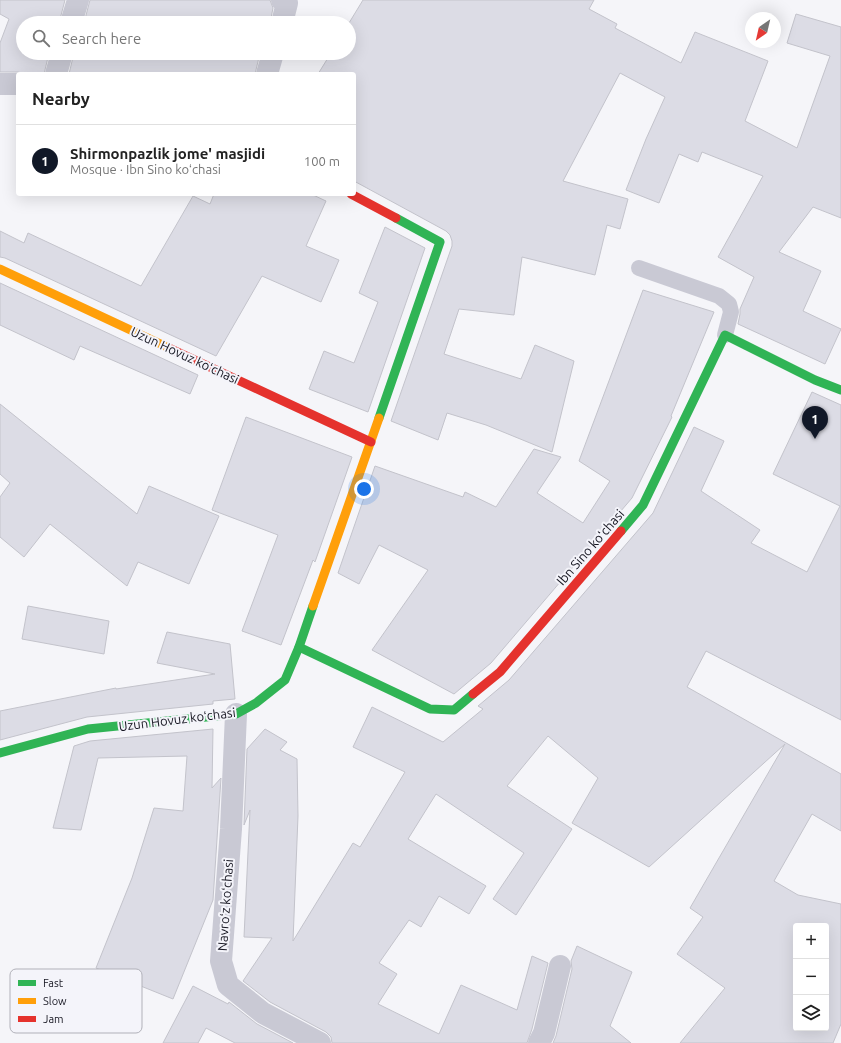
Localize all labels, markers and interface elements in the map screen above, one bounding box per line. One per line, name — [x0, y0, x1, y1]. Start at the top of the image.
north arrow — [745, 12, 781, 48]
search box — [16, 16, 356, 60]
icon: search — [30, 27, 52, 49]
text: Search here — [62, 30, 141, 47]
text: Nearby — [32, 89, 90, 108]
text: Shirmonpazlik jome' masjidi — [70, 145, 265, 162]
text: 1 — [41, 154, 49, 168]
text: 100 m — [304, 154, 340, 168]
text: Mosque · Ibn Sino koʻchasi — [70, 162, 221, 176]
street label: Uzun Hovuz koʻchasi — [129, 324, 241, 386]
pin: 1 — [802, 406, 828, 439]
your location — [354, 479, 374, 499]
street label: Ibn Sino koʻchasi — [554, 507, 626, 587]
street label: Uzun Hovuz koʻchasi — [118, 705, 236, 733]
street label: Navroʻz koʻchasi — [215, 858, 235, 952]
map controls — [793, 923, 829, 1031]
button: + — [793, 923, 829, 959]
button: − — [793, 959, 829, 995]
legend — [10, 969, 142, 1033]
text: Fast — [43, 977, 64, 989]
text: Slow — [43, 995, 67, 1007]
button: layers — [793, 995, 829, 1031]
text: Jam — [43, 1013, 64, 1025]

